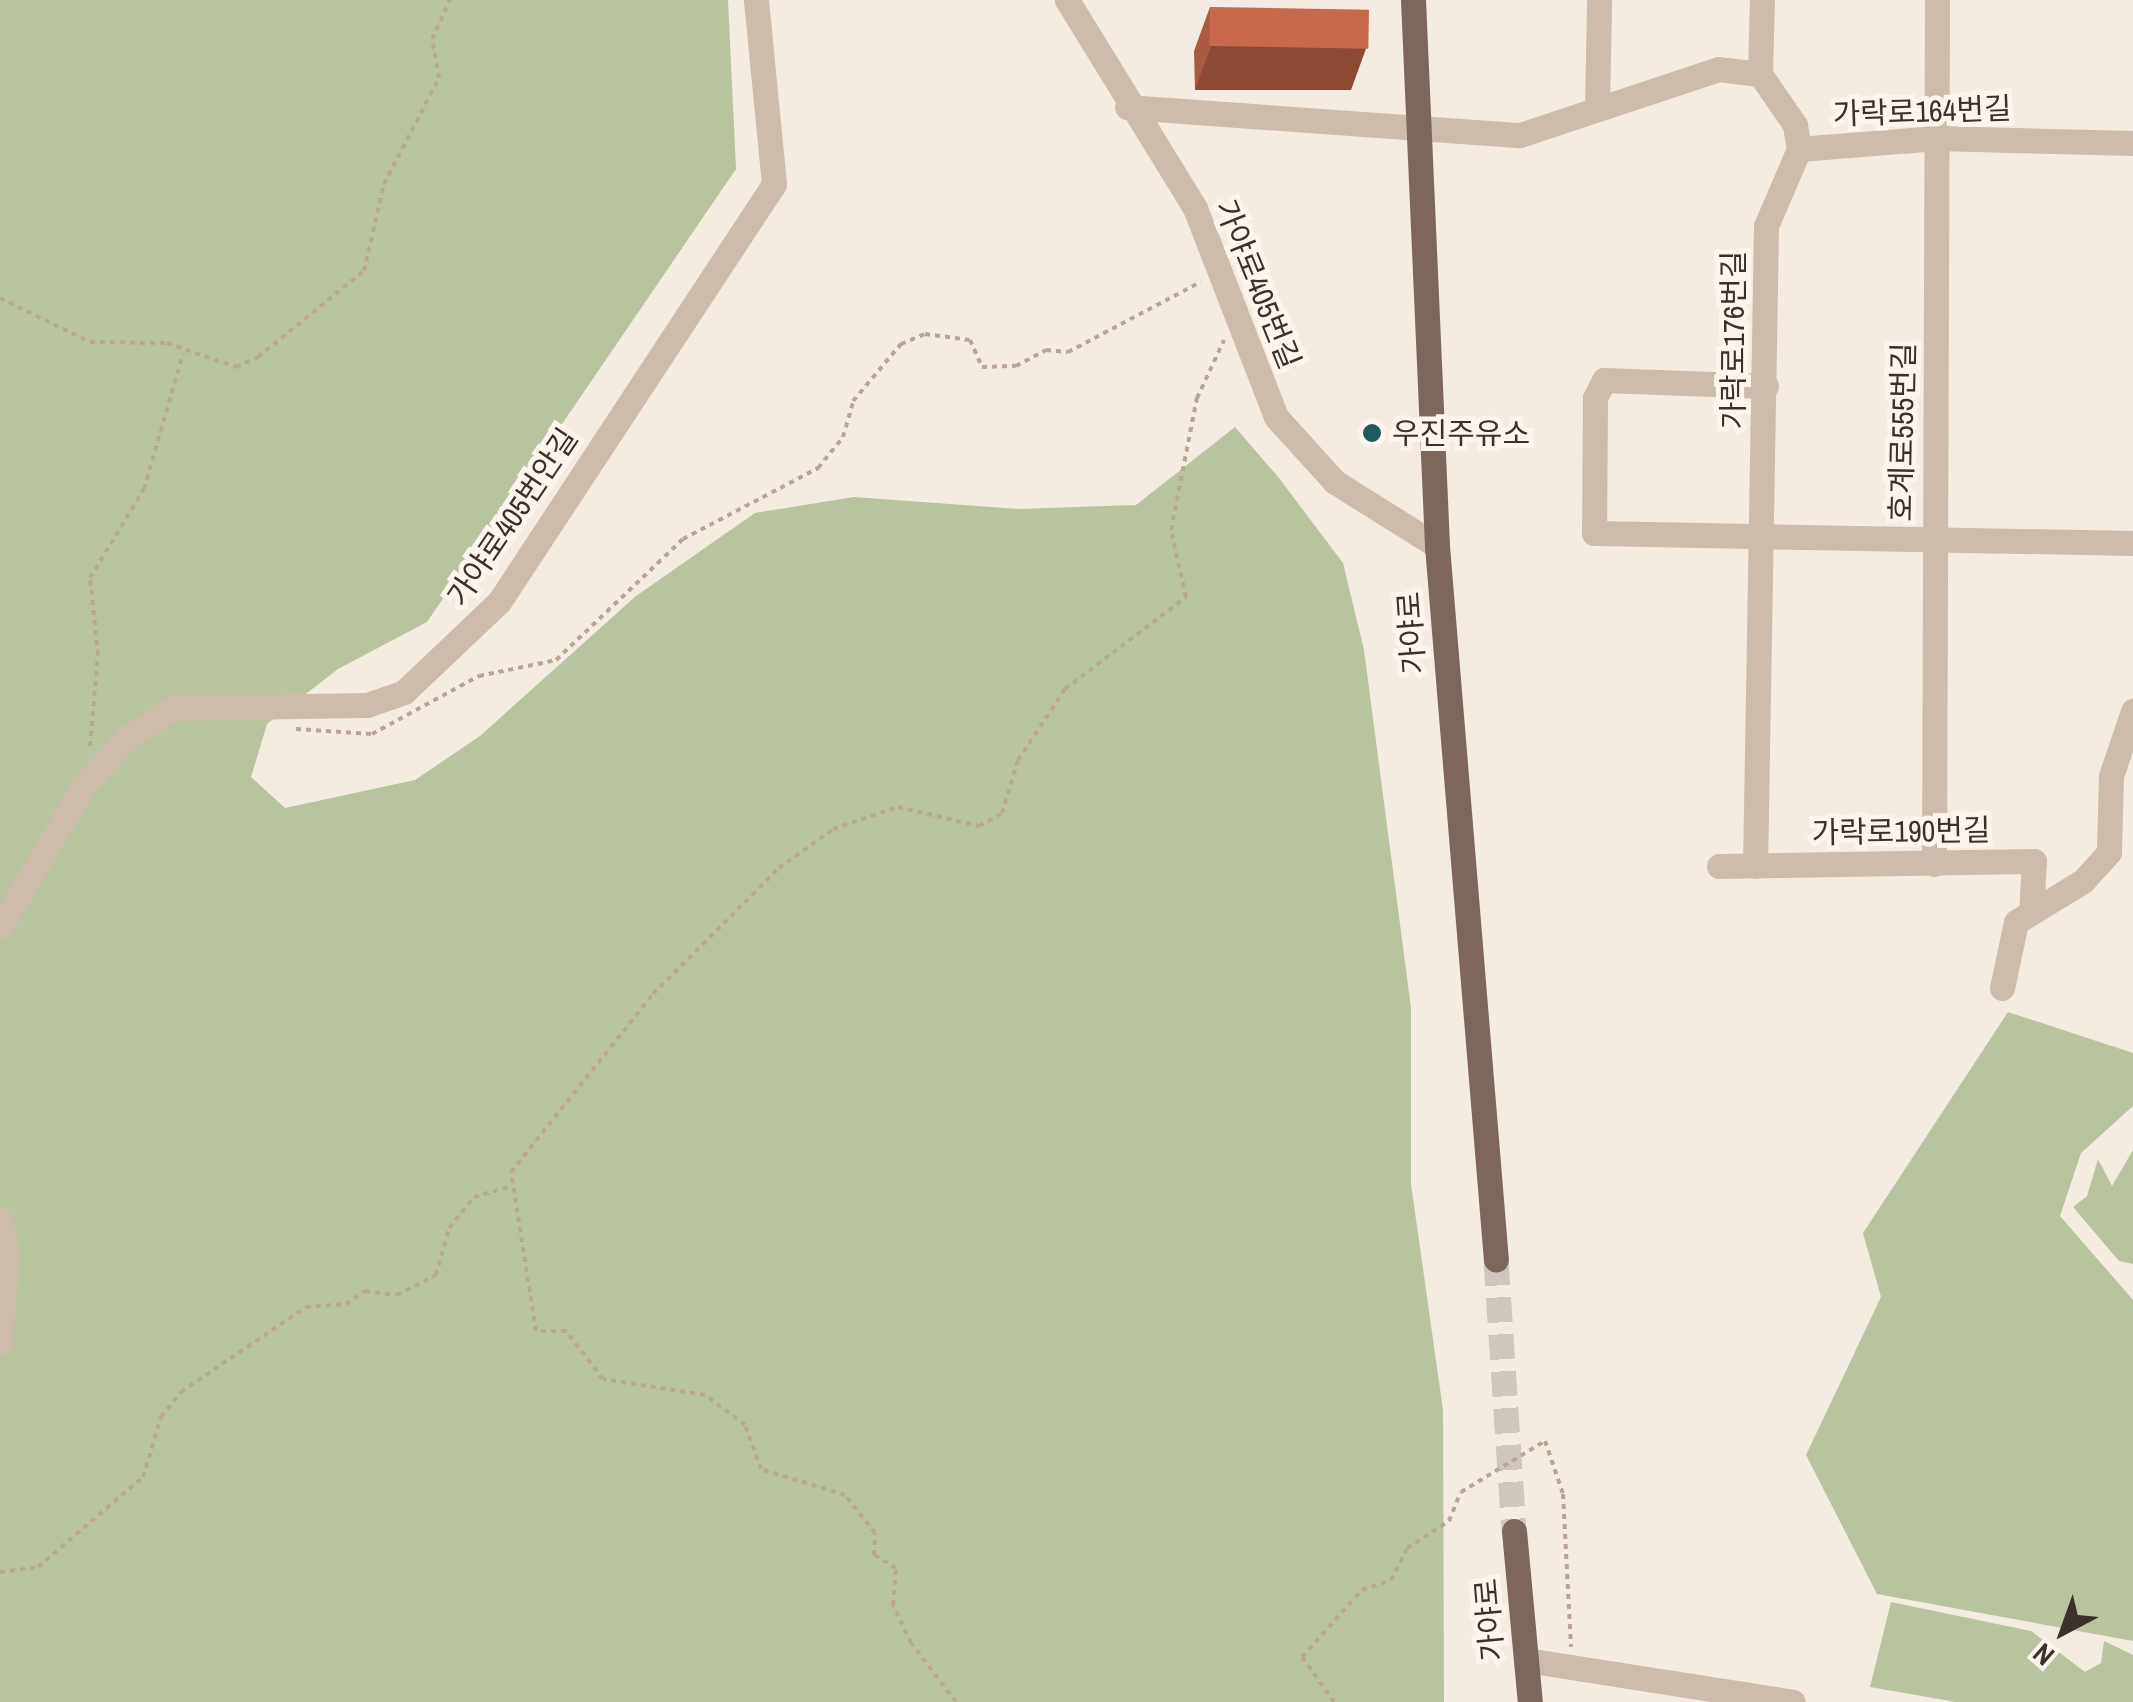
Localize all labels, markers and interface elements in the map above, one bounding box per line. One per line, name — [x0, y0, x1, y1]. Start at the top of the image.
street label: 가락로164번길 — [1832, 90, 2012, 132]
street label: 가야로405번길 — [1208, 194, 1308, 374]
street label: 가락로176번길 — [1715, 250, 1751, 430]
street label: 호계로555번길 — [1882, 342, 1922, 522]
place label: 우진주유소 — [1392, 415, 1530, 451]
street label: 가야로405번안길 — [439, 421, 585, 613]
marker: 우진주유소 — [1361, 422, 1383, 444]
street label: 가야로 — [1390, 590, 1432, 676]
street label: 가락로190번길 — [1811, 811, 1991, 851]
street label: 가야로 — [1467, 1577, 1511, 1663]
north arrow — [2013, 1582, 2113, 1682]
text: N — [2025, 1635, 2062, 1674]

